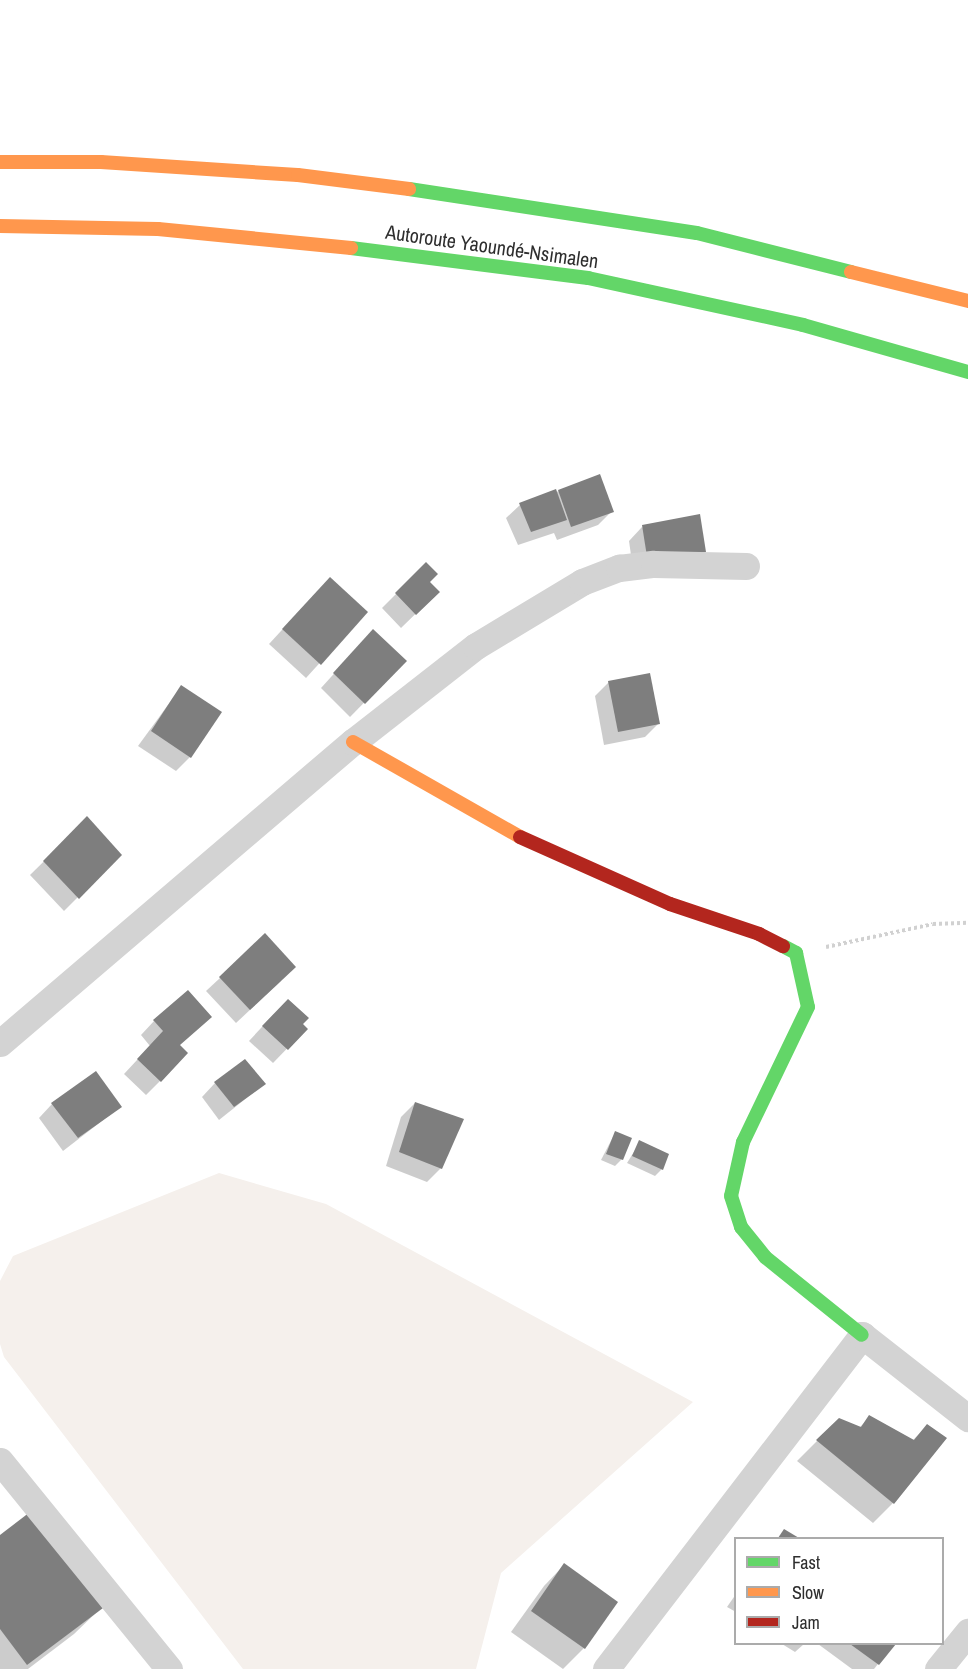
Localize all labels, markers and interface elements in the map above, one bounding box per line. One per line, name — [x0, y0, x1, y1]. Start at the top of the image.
street label: Autoroute Yaoundé-Nsimalen — [384, 219, 600, 273]
legend — [734, 1537, 944, 1645]
text: Fast — [792, 1550, 820, 1575]
text: Slow — [792, 1580, 824, 1605]
text: Jam — [792, 1610, 820, 1635]

